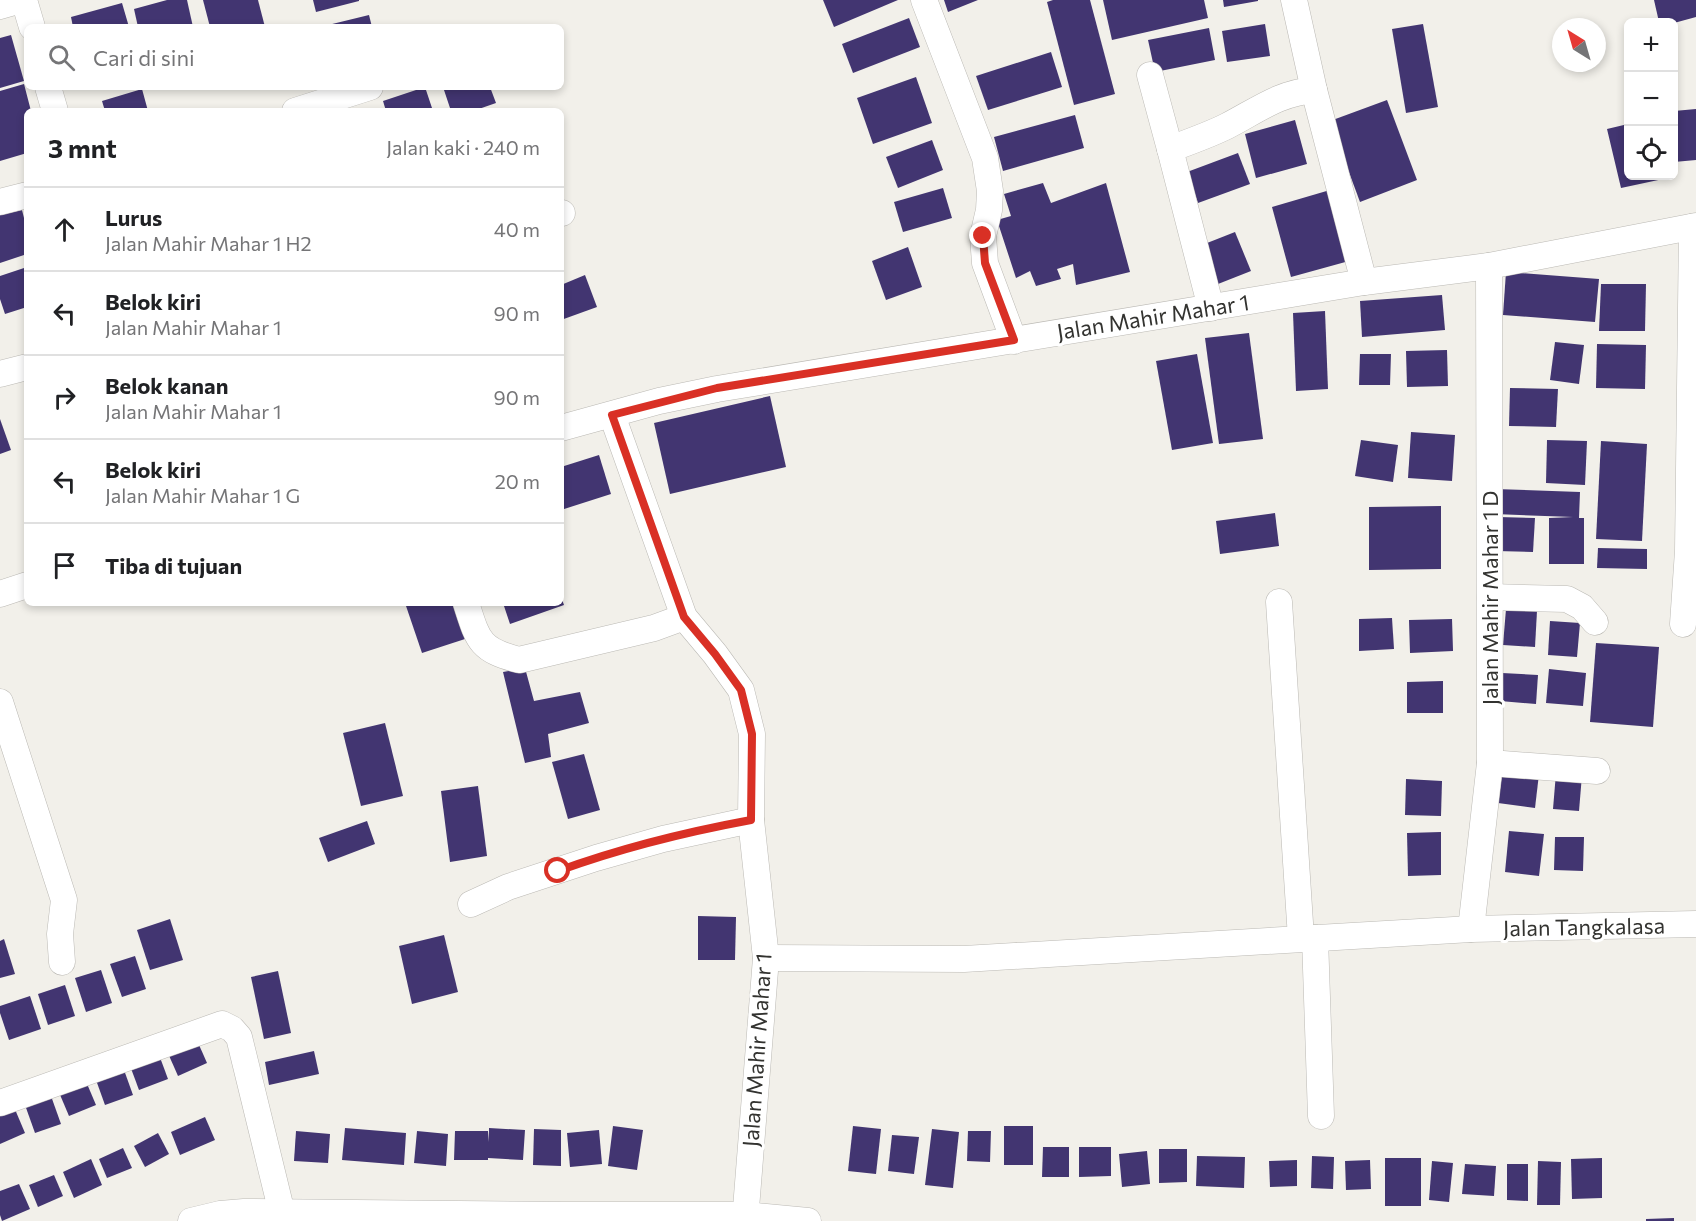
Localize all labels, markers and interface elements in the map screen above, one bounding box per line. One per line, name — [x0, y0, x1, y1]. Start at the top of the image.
north arrow — [1552, 18, 1606, 72]
map controls — [1624, 18, 1678, 180]
button: + — [1624, 18, 1678, 72]
search box — [24, 24, 564, 90]
icon: search — [45, 41, 78, 74]
text: Cari di sini — [93, 44, 195, 71]
button: − — [1624, 72, 1678, 126]
button: locate — [1624, 126, 1678, 180]
text: 3 mnt — [48, 132, 117, 163]
text: Jalan kaki · 240 m — [386, 135, 540, 159]
text: Lurus — [105, 204, 162, 231]
icon: ahead — [48, 213, 81, 246]
text: 40 m — [494, 217, 540, 241]
route end — [969, 222, 995, 248]
text: Jalan Mahir Mahar 1 H2 — [105, 231, 312, 255]
text: Belok kiri — [105, 288, 201, 315]
street label: Jalan Mahir Mahar 1 — [1055, 288, 1251, 345]
icon: left — [48, 297, 81, 330]
text: 90 m — [494, 301, 540, 325]
text: Jalan Mahir Mahar 1 — [105, 315, 282, 339]
text: Belok kanan — [105, 372, 228, 399]
icon: right — [48, 381, 81, 414]
text: 90 m — [494, 385, 540, 409]
text: Jalan Mahir Mahar 1 — [105, 399, 282, 423]
text: Belok kiri — [105, 456, 201, 483]
icon: left — [48, 465, 81, 498]
text: 20 m — [495, 469, 540, 493]
text: Jalan Mahir Mahar 1 G — [105, 483, 300, 507]
street label: Jalan Mahir Mahar 1 D — [1476, 491, 1503, 705]
icon: arrive — [48, 549, 81, 582]
text: Tiba di tujuan — [105, 552, 242, 579]
route start — [544, 857, 570, 883]
street label: Jalan Tangkalasa — [1503, 912, 1665, 941]
street label: Jalan Mahir Mahar 1 — [736, 952, 777, 1148]

